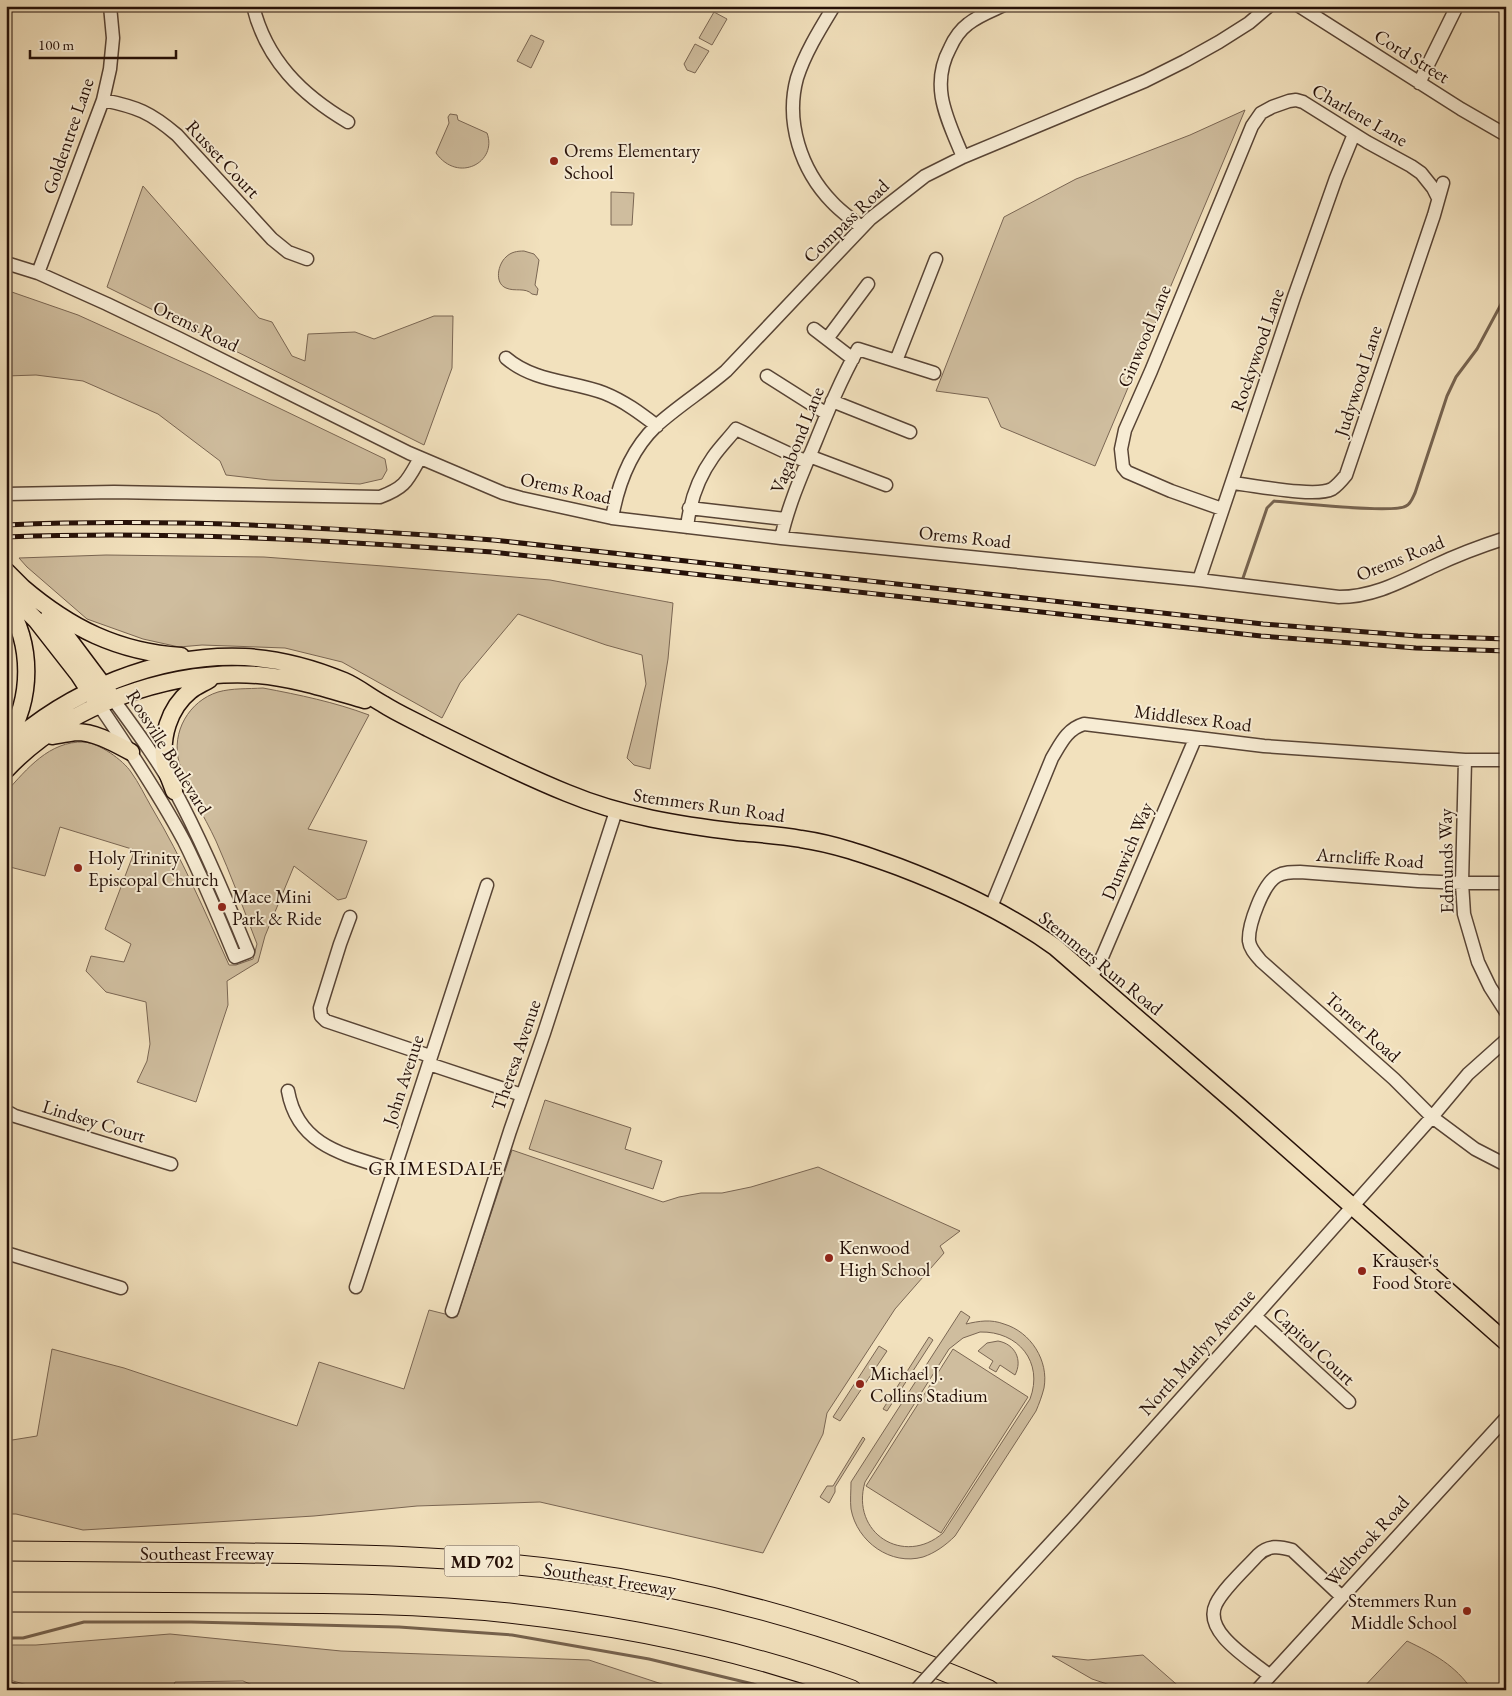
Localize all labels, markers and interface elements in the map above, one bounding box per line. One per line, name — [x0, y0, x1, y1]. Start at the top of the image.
street label: Cord Street — [1370, 23, 1454, 89]
scale bar — [30, 28, 176, 60]
text: 100 m — [38, 35, 75, 54]
street label: Goldentree Lane — [36, 75, 100, 197]
street label: Charlene Lane — [1308, 78, 1412, 152]
street label: Russet Court — [180, 115, 266, 203]
place label: Orems Elementary School — [564, 138, 701, 185]
marker: Orems Elementary School — [548, 155, 560, 167]
street label: Compass Road — [798, 173, 895, 268]
street label: Ginwood Lane — [1111, 281, 1177, 391]
street label: Rockywood Lane — [1224, 285, 1290, 415]
street label: Orems Road — [149, 294, 243, 358]
street label: Judywood Lane — [1328, 322, 1388, 442]
street label: Vagabond Lane — [764, 383, 830, 497]
street label: Orems Road — [518, 466, 614, 510]
street label: Orems Road — [918, 520, 1013, 554]
street label: Orems Road — [1352, 529, 1448, 587]
street label: Rossville Boulevard — [121, 685, 218, 819]
street label: Middlesex Road — [1133, 698, 1253, 738]
street label: Stemmers Run Road — [632, 782, 787, 828]
street label: Dunwich Way — [1095, 798, 1159, 904]
street label: Edmunds Way — [1433, 807, 1459, 914]
street label: Arncliffe Road — [1314, 842, 1425, 874]
place label: Holy Trinity Episcopal Church — [88, 845, 219, 892]
marker: Holy Trinity Episcopal Church — [72, 862, 84, 874]
place label: Mace Mini Park & Ride — [232, 884, 322, 931]
marker: Mace Mini Park & Ride — [216, 901, 228, 913]
street label: Stemmers Run Road — [1034, 905, 1168, 1021]
street label: Torner Road — [1320, 986, 1407, 1068]
street label: Theresa Avenue — [485, 996, 547, 1114]
street label: John Avenue — [376, 1032, 429, 1130]
street label: Lindsey Court — [40, 1094, 149, 1148]
district label: GRIMESDALE — [368, 1155, 504, 1181]
place label: Kenwood High School — [839, 1235, 931, 1282]
place label: Krauser's Food Store — [1372, 1248, 1451, 1295]
marker: Kenwood High School — [823, 1252, 835, 1264]
marker: Krauser's Food Store — [1356, 1265, 1368, 1277]
street label: North Marlyn Avenue — [1133, 1283, 1261, 1421]
street label: Capitol Court — [1267, 1301, 1361, 1391]
place label: Michael J. Collins Stadium — [870, 1361, 988, 1408]
marker: Michael J. Collins Stadium — [854, 1378, 866, 1390]
street label: Welbrook Road — [1319, 1490, 1415, 1592]
street label: Southeast Freeway — [140, 1541, 275, 1566]
road number: MD 702 — [444, 1545, 520, 1576]
street label: Southeast Freeway — [542, 1556, 679, 1602]
place label: Stemmers Run Middle School — [1348, 1588, 1457, 1635]
marker: Stemmers Run Middle School — [1461, 1605, 1473, 1617]

